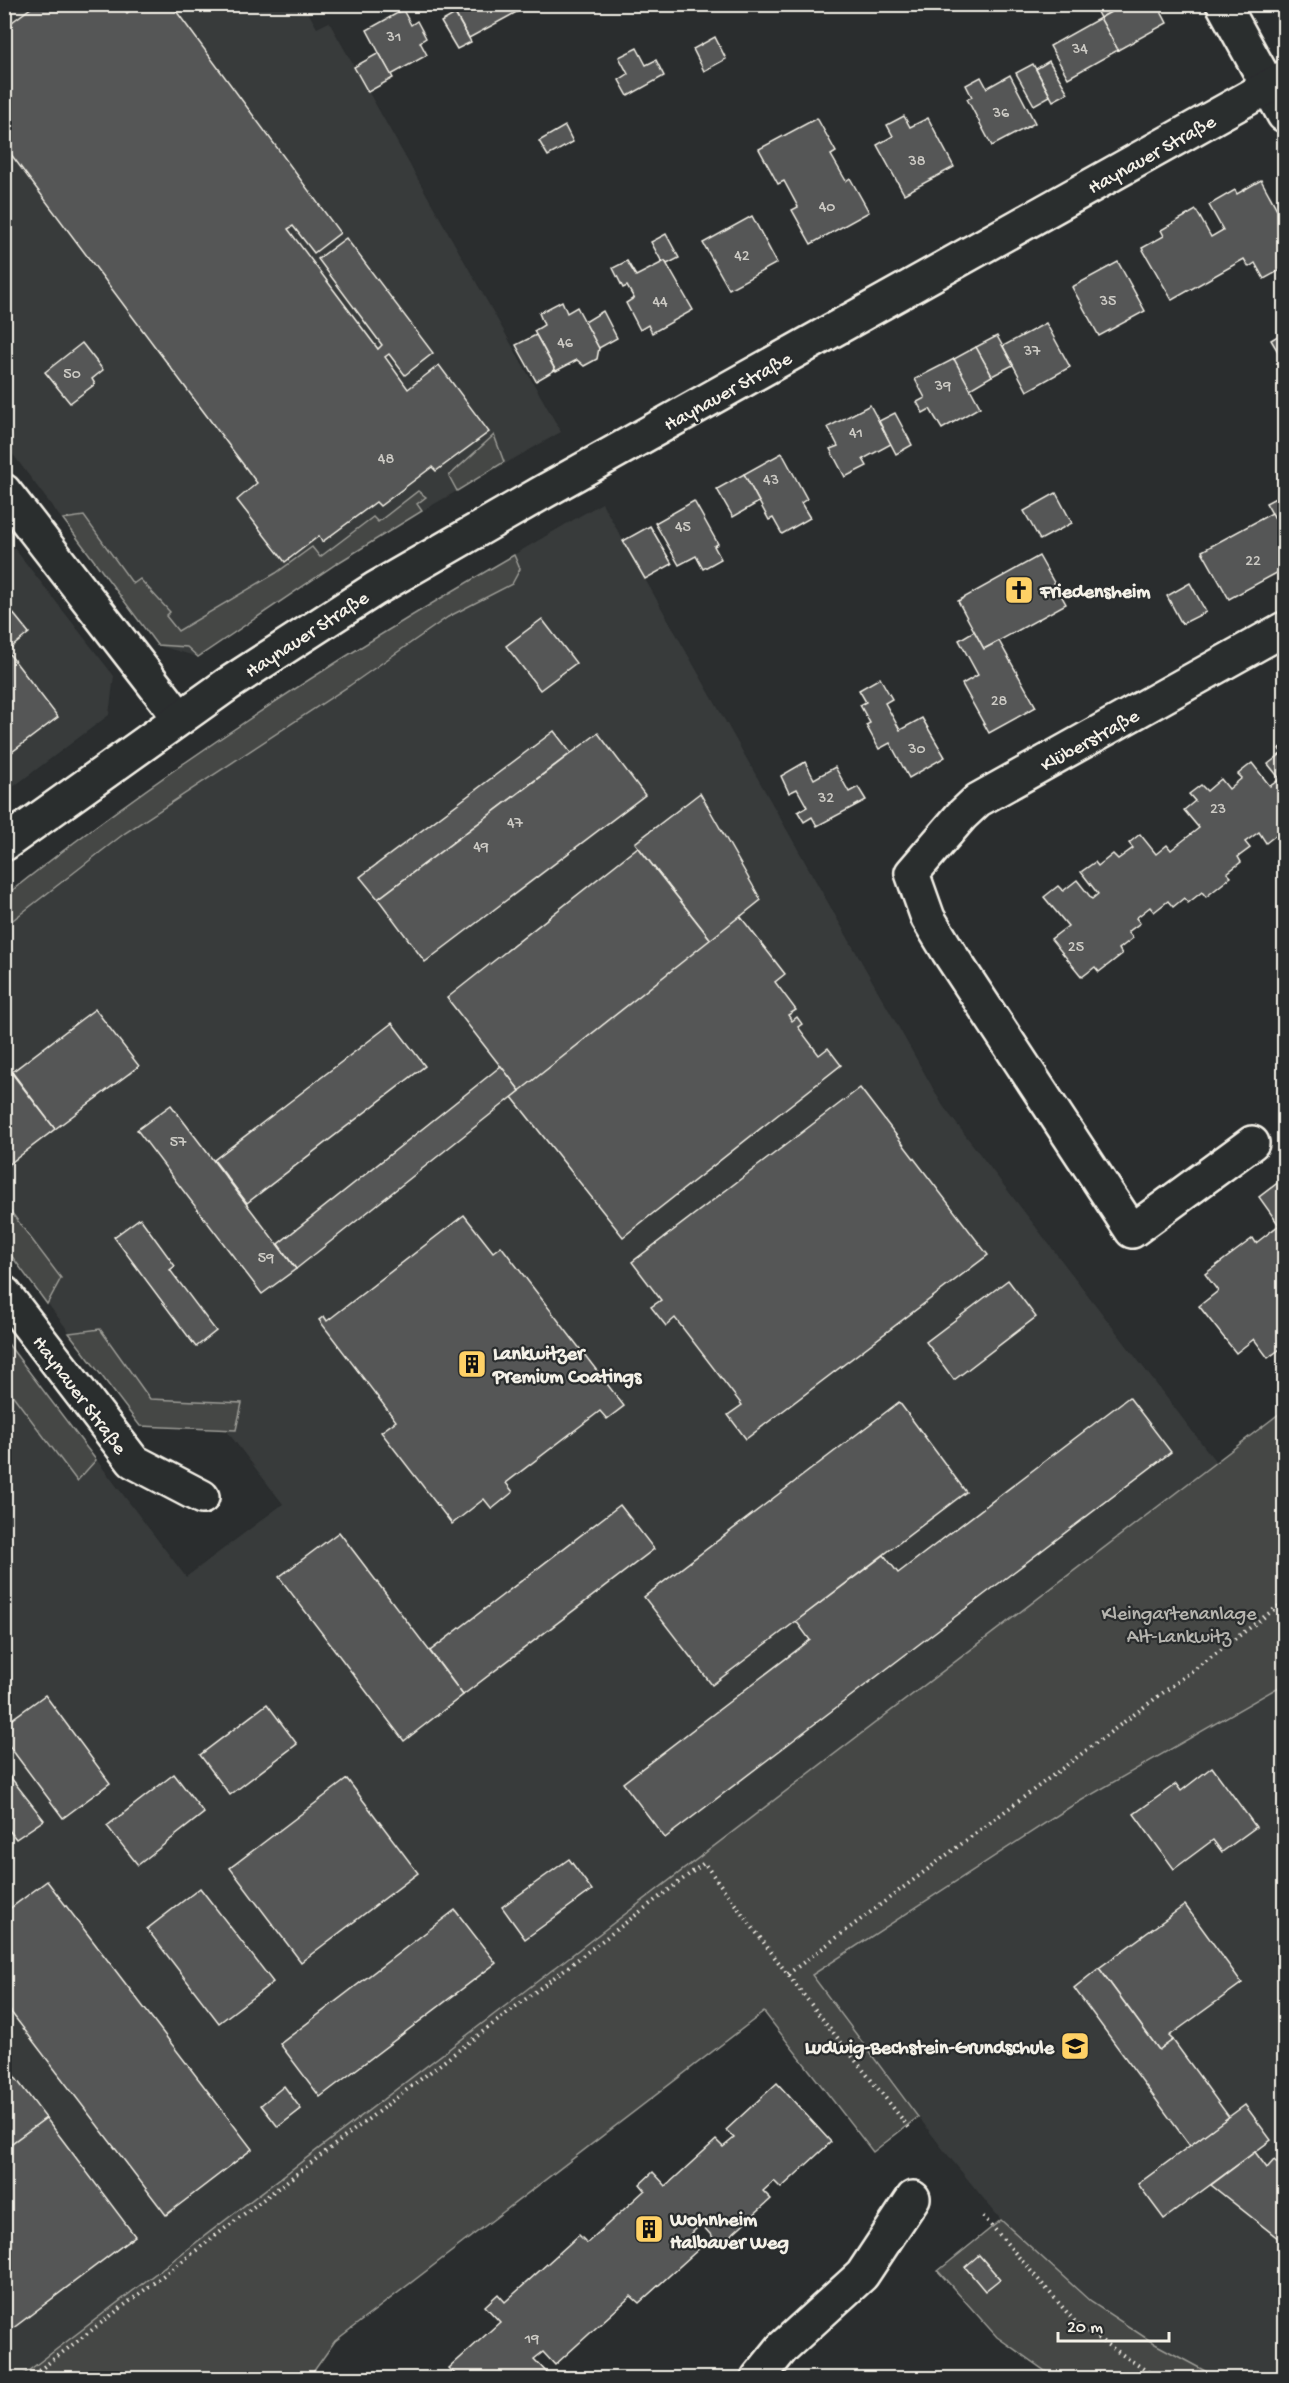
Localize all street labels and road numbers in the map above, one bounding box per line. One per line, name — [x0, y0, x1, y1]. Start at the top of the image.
street label: Haynauer Straße — [1085, 111, 1221, 201]
street label: Haynauer Straße — [661, 348, 797, 438]
street label: Haynauer Straße — [242, 587, 375, 684]
street label: Klüberstraße — [1037, 705, 1145, 779]
street label: Haynauer Straße — [26, 1332, 131, 1461]

